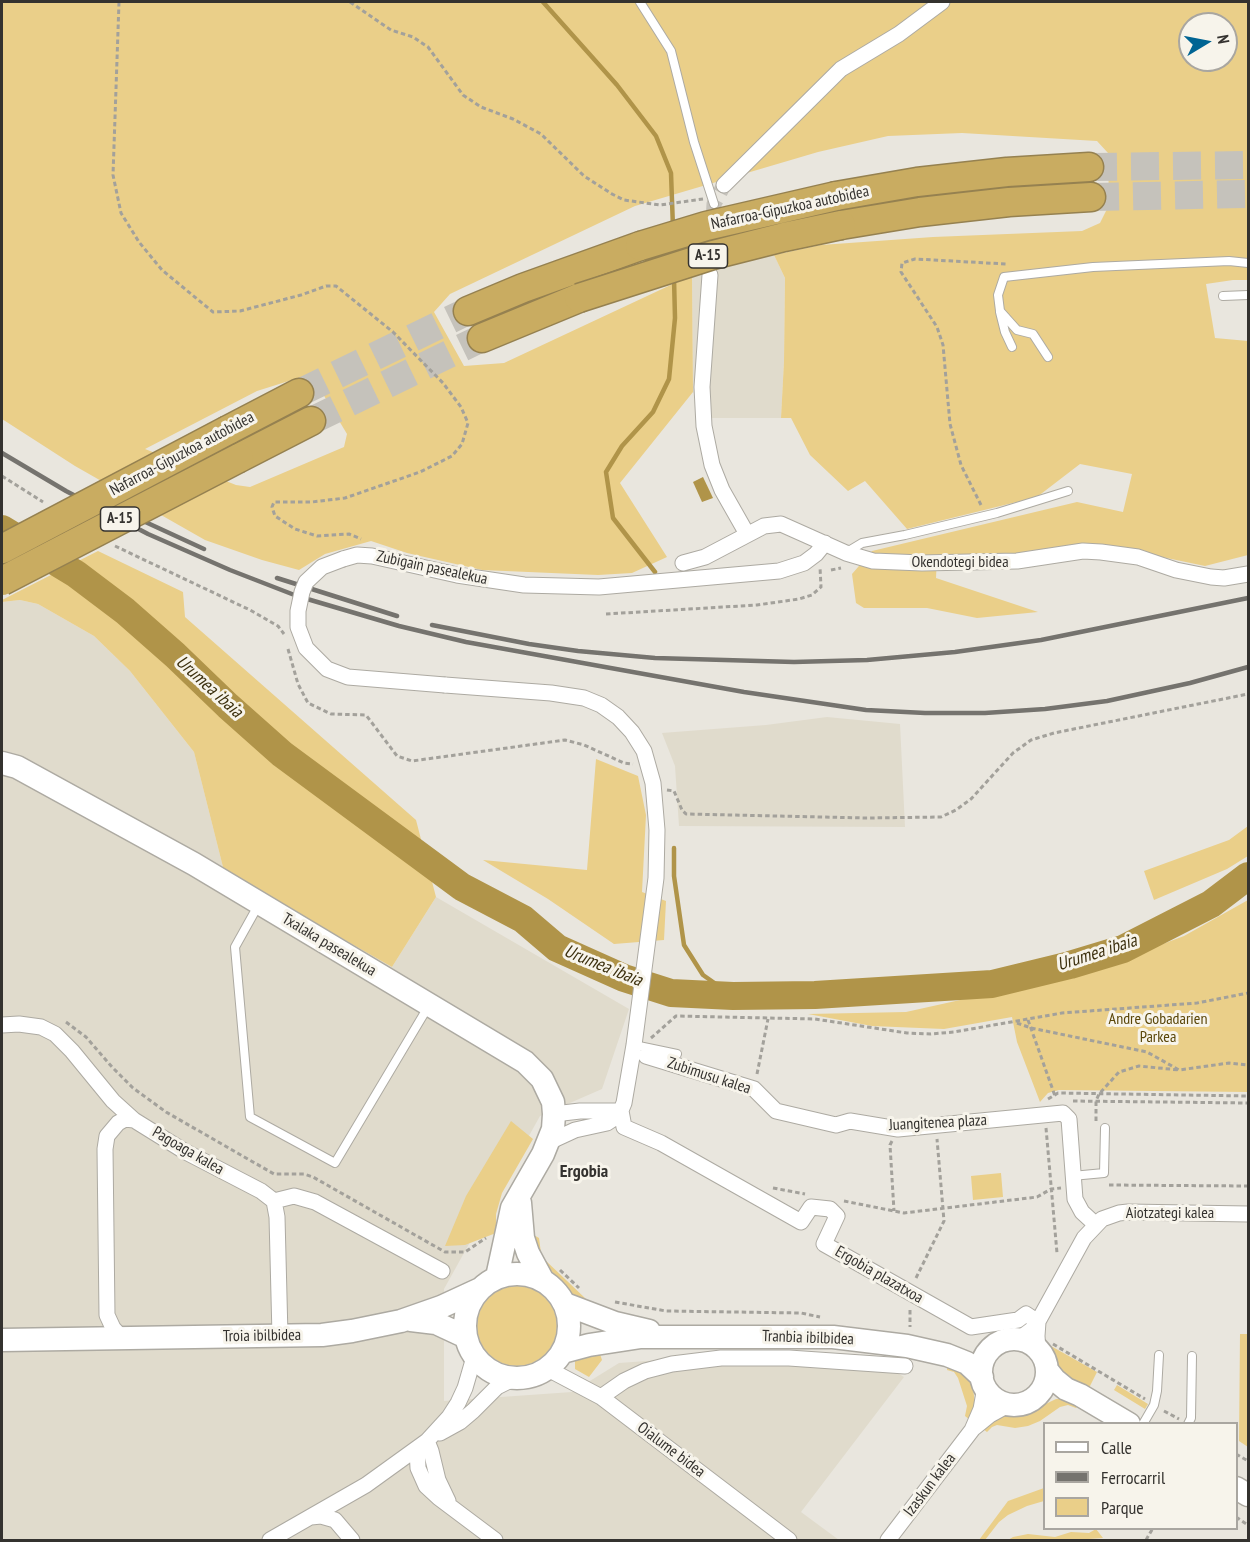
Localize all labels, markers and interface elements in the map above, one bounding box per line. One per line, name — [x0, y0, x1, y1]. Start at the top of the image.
north arrow — [1178, 12, 1238, 72]
text: N — [1213, 33, 1234, 45]
street label: Nafarroa-Gipuzkoa autobidea — [709, 182, 871, 234]
road number: A-15 — [688, 244, 728, 268]
street label: Nafarroa-Gipuzkoa autobidea — [106, 408, 258, 500]
road number: A-15 — [100, 507, 140, 531]
street label: Zubigain pasealekua — [375, 547, 489, 589]
street label: Okendotegi bidea — [911, 552, 1009, 572]
water label: Urumea ibaia — [171, 651, 247, 723]
street label: Txalaka pasealekua — [279, 909, 379, 981]
water label: Urumea ibaia — [1055, 930, 1139, 976]
water label: Urumea ibaia — [561, 941, 645, 991]
park label: Andre Gobadarien Parkea — [1109, 1009, 1207, 1047]
street label: Zubimusu kalea — [665, 1053, 753, 1099]
street label: Juangitenea plaza — [888, 1111, 988, 1135]
street label: Pagoaga kalea — [149, 1123, 227, 1179]
district label: Ergobia — [560, 1161, 608, 1183]
street label: Aiotzategi kalea — [1126, 1203, 1214, 1223]
street label: Ergobia plazatxoa — [832, 1242, 926, 1308]
street label: Troia ibilbidea — [223, 1326, 301, 1346]
street label: Tranbia ibilbidea — [762, 1327, 854, 1349]
street label: Oialume bidea — [633, 1418, 709, 1482]
legend — [1043, 1422, 1238, 1530]
text: Calle — [1101, 1436, 1132, 1459]
street label: Izaskun kalea — [900, 1450, 960, 1520]
text: Ferrocarril — [1101, 1466, 1165, 1489]
text: Parque — [1101, 1496, 1144, 1519]

